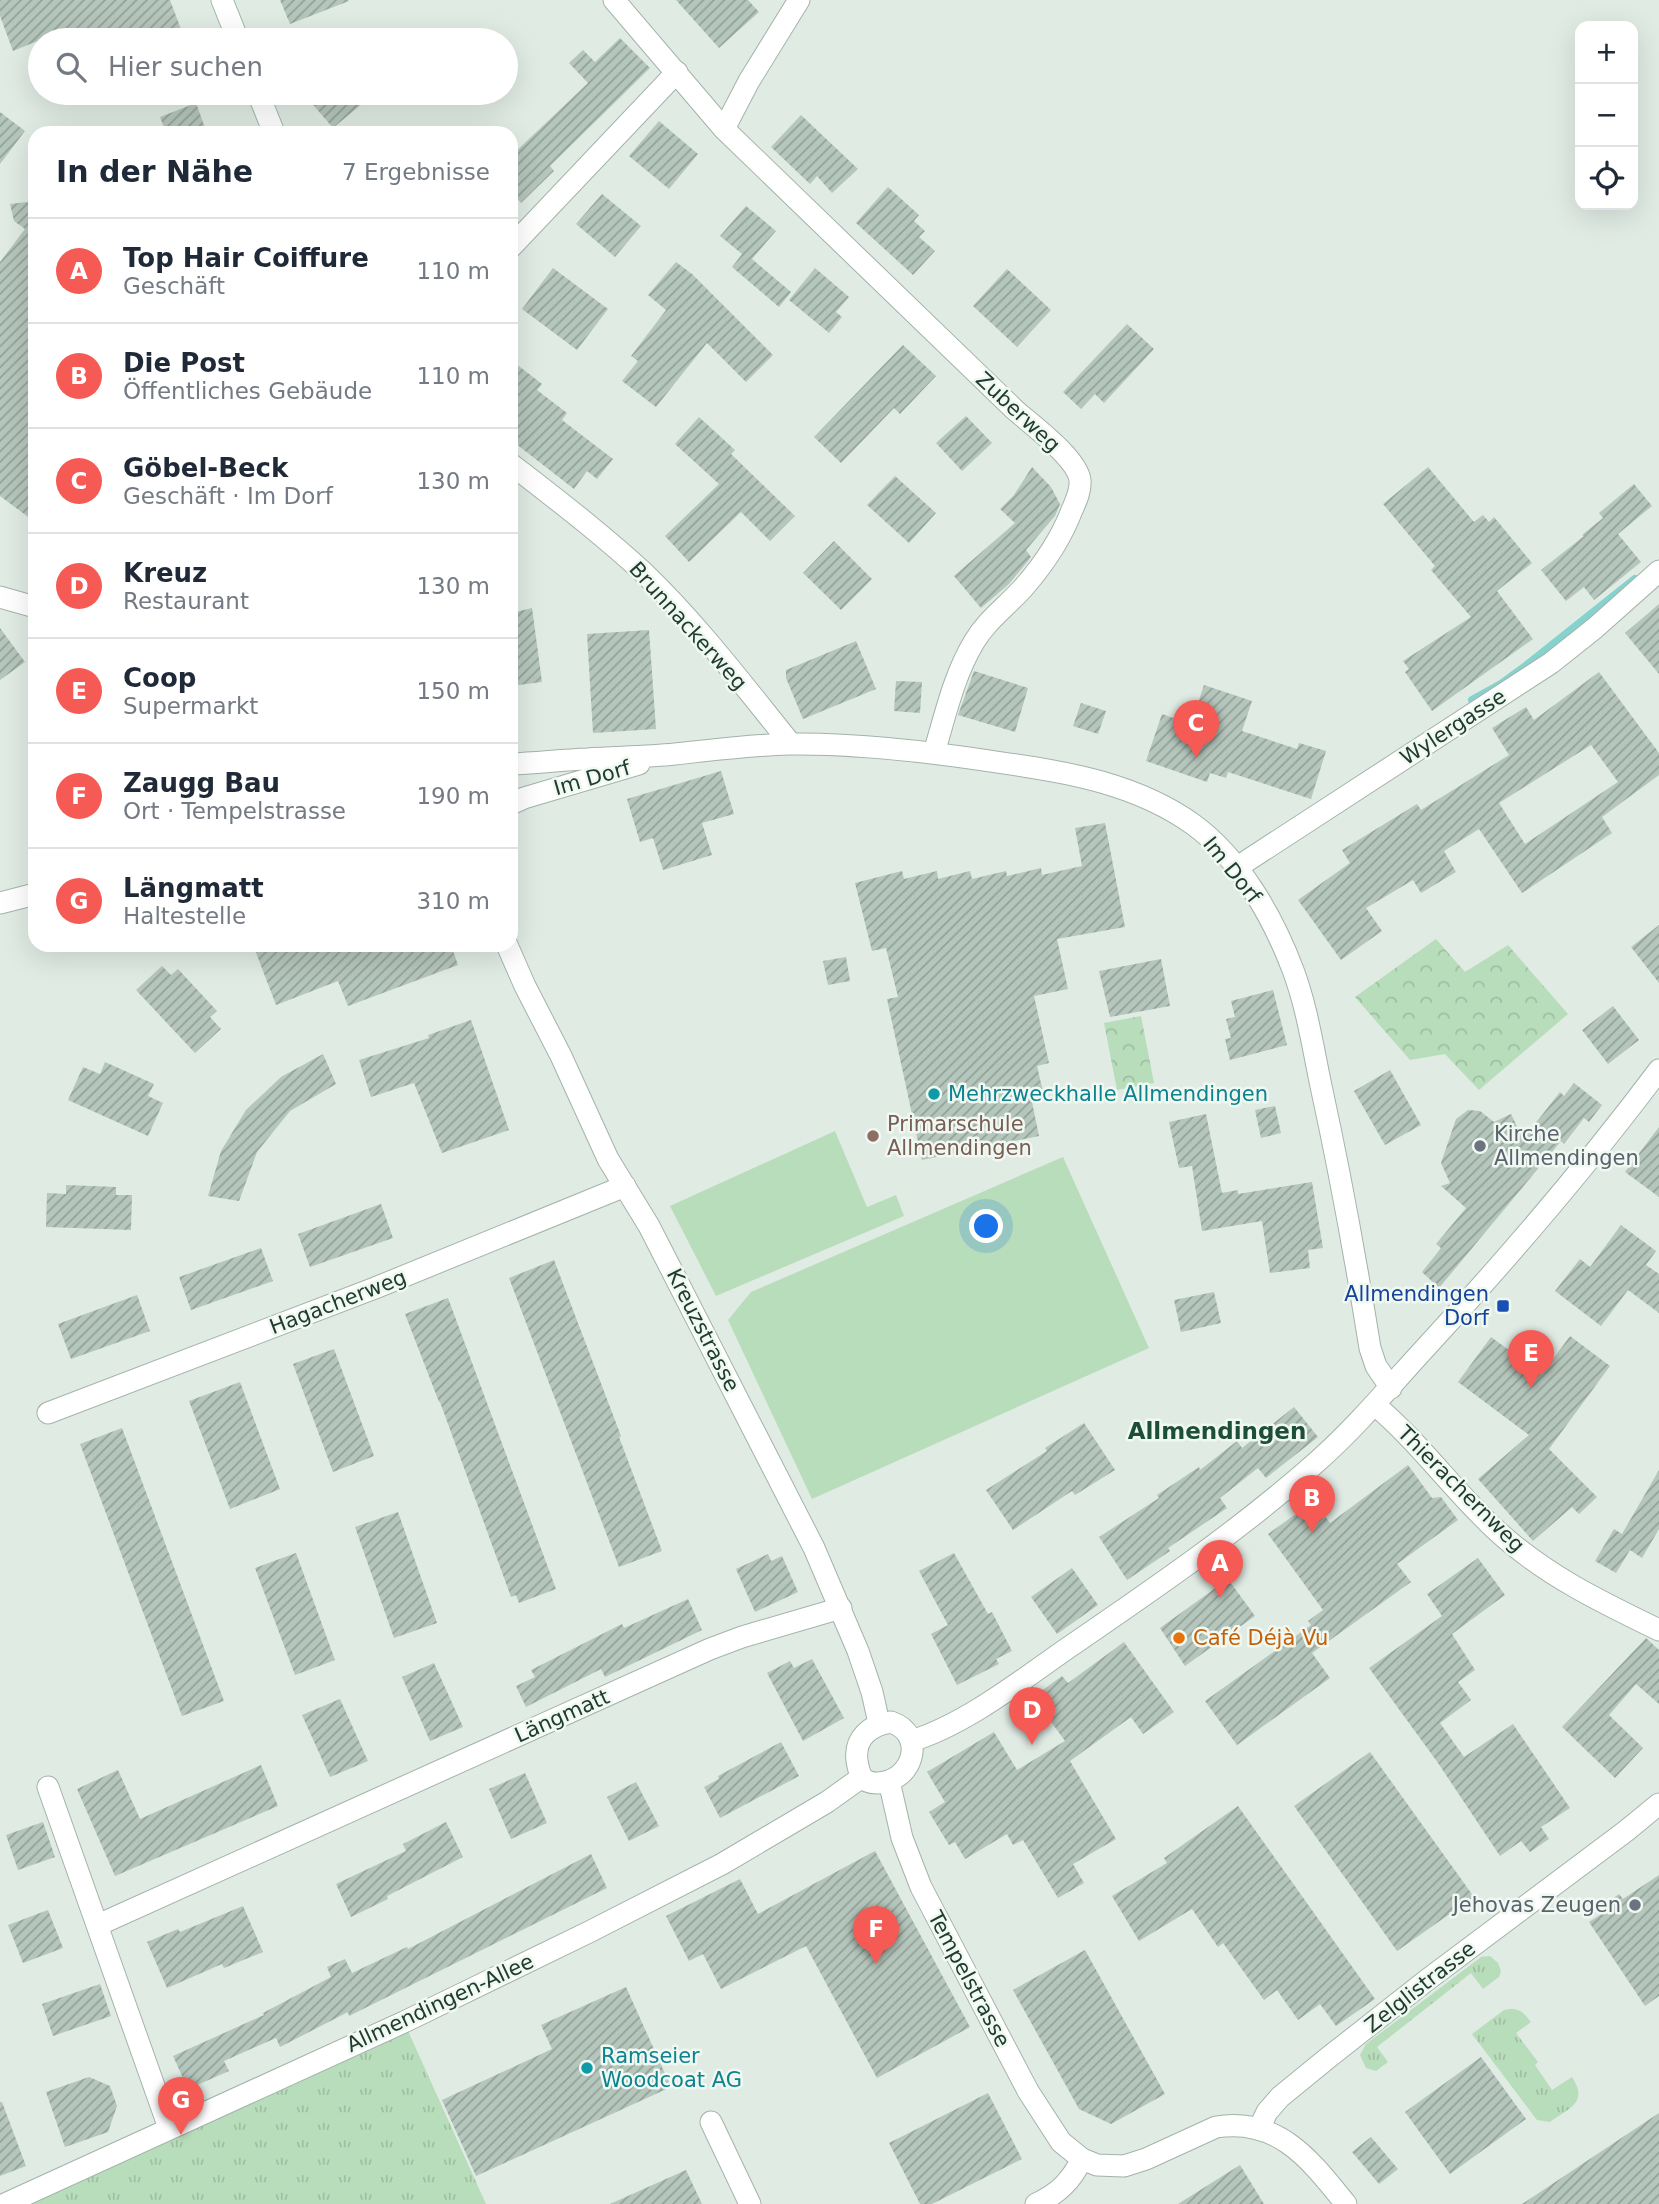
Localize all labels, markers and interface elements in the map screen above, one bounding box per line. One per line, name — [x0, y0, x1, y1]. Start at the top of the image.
map controls — [1575, 21, 1638, 210]
button: + — [1575, 21, 1638, 84]
search box — [28, 28, 518, 105]
icon: search — [52, 48, 90, 86]
text: Hier suchen — [108, 52, 263, 82]
button: − — [1575, 84, 1638, 147]
button: locate — [1575, 147, 1638, 210]
text: In der Nähe — [56, 154, 253, 189]
text: 7 Ergebnisse — [342, 159, 490, 185]
text: Top Hair Coiffure — [123, 243, 369, 273]
text: A — [70, 258, 88, 284]
text: 110 m — [416, 258, 490, 284]
text: Geschäft — [123, 273, 225, 299]
text: Die Post — [123, 348, 245, 378]
text: B — [70, 363, 88, 389]
text: 110 m — [416, 363, 490, 389]
street label: Zuberweg — [971, 367, 1065, 457]
text: Öffentliches Gebäude — [123, 378, 372, 404]
text: Göbel-Beck — [123, 453, 288, 483]
text: C — [71, 468, 87, 494]
text: 130 m — [416, 468, 490, 494]
text: Geschäft · Im Dorf — [123, 483, 333, 509]
street label: Brunnackerweg — [624, 557, 752, 695]
text: Kreuz — [123, 558, 207, 588]
text: D — [69, 573, 89, 599]
text: 130 m — [416, 573, 490, 599]
text: Restaurant — [123, 588, 249, 614]
text: Coop — [123, 663, 196, 693]
text: E — [71, 678, 87, 704]
text: 150 m — [416, 678, 490, 704]
street label: Wylergasse — [1396, 684, 1510, 770]
text: Supermarkt — [123, 693, 258, 719]
pin: C — [1173, 700, 1219, 758]
street label: Im Dorf — [551, 755, 634, 800]
text: Zaugg Bau — [123, 768, 280, 798]
text: F — [71, 783, 87, 809]
text: 190 m — [416, 783, 490, 809]
text: Ort · Tempelstrasse — [123, 798, 346, 824]
street label: Im Dorf — [1198, 832, 1266, 908]
text: Längmatt — [123, 873, 264, 903]
text: G — [70, 888, 88, 914]
text: 310 m — [416, 888, 490, 914]
text: Haltestelle — [123, 903, 246, 929]
place label: Mehrzweckhalle Allmendingen — [948, 1082, 1268, 1106]
marker: Mehrzweckhalle Allmendingen — [926, 1086, 942, 1102]
place label: Primarschule Allmendingen — [887, 1112, 1032, 1160]
place label: Kirche Allmendingen — [1494, 1122, 1639, 1170]
marker: Primarschule Allmendingen — [865, 1128, 881, 1144]
marker: Kirche Allmendingen — [1472, 1138, 1488, 1154]
your location — [969, 1209, 1003, 1243]
street label: Hagacherweg — [266, 1265, 410, 1339]
street label: Kreuzstrasse — [662, 1265, 744, 1395]
place label: Allmendingen Dorf — [1344, 1282, 1490, 1330]
marker: Allmendingen Dorf — [1495, 1298, 1511, 1314]
pin: E — [1508, 1330, 1554, 1388]
district label: Allmendingen — [1128, 1418, 1306, 1444]
street label: Thierachernweg — [1392, 1420, 1529, 1557]
pin: B — [1289, 1475, 1335, 1533]
pin: A — [1197, 1540, 1243, 1598]
place label: Café Déjà Vu — [1193, 1626, 1328, 1650]
marker: Café Déjà Vu — [1171, 1630, 1187, 1646]
street label: Längmatt — [511, 1684, 613, 1748]
pin: D — [1009, 1687, 1055, 1745]
place label: Jehovas Zeugen — [1451, 1893, 1621, 1917]
marker: Jehovas Zeugen — [1627, 1897, 1643, 1913]
pin: F — [853, 1906, 899, 1964]
street label: Tempelstrasse — [923, 1906, 1015, 2051]
street label: Zelglistrasse — [1360, 1936, 1480, 2038]
street label: Allmendingen-Allee — [343, 1949, 537, 2057]
place label: Ramseier Woodcoat AG — [601, 2044, 742, 2092]
marker: Ramseier Woodcoat AG — [579, 2060, 595, 2076]
pin: G — [158, 2077, 204, 2135]

